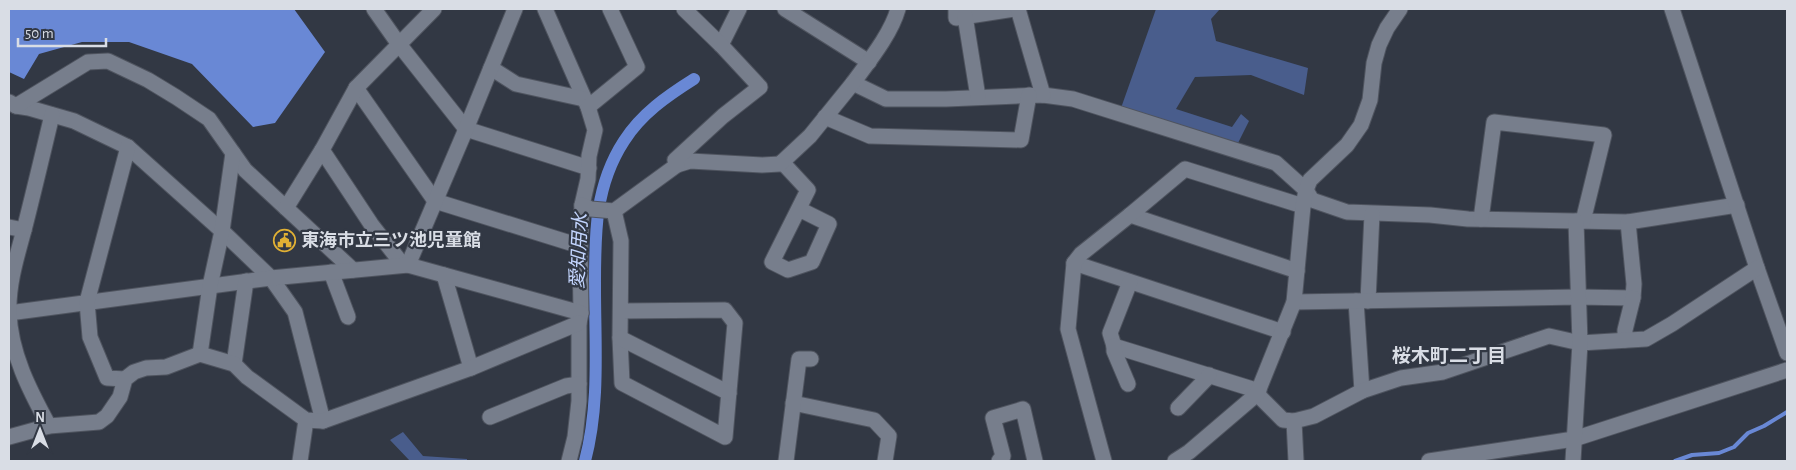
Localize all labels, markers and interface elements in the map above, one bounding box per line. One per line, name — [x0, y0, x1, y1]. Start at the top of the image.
scale bar — [18, 15, 105, 47]
text: 50 m — [25, 26, 54, 41]
water label: 愛知用水 — [567, 211, 591, 290]
public building icon: 東海市立三ツ池児童館 — [273, 228, 297, 252]
place label: 東海市立三ツ池児童館 — [301, 230, 481, 250]
district label: 桜木町二丁目 — [1392, 346, 1506, 366]
north arrow — [15, 405, 65, 455]
text: N — [35, 411, 45, 425]

